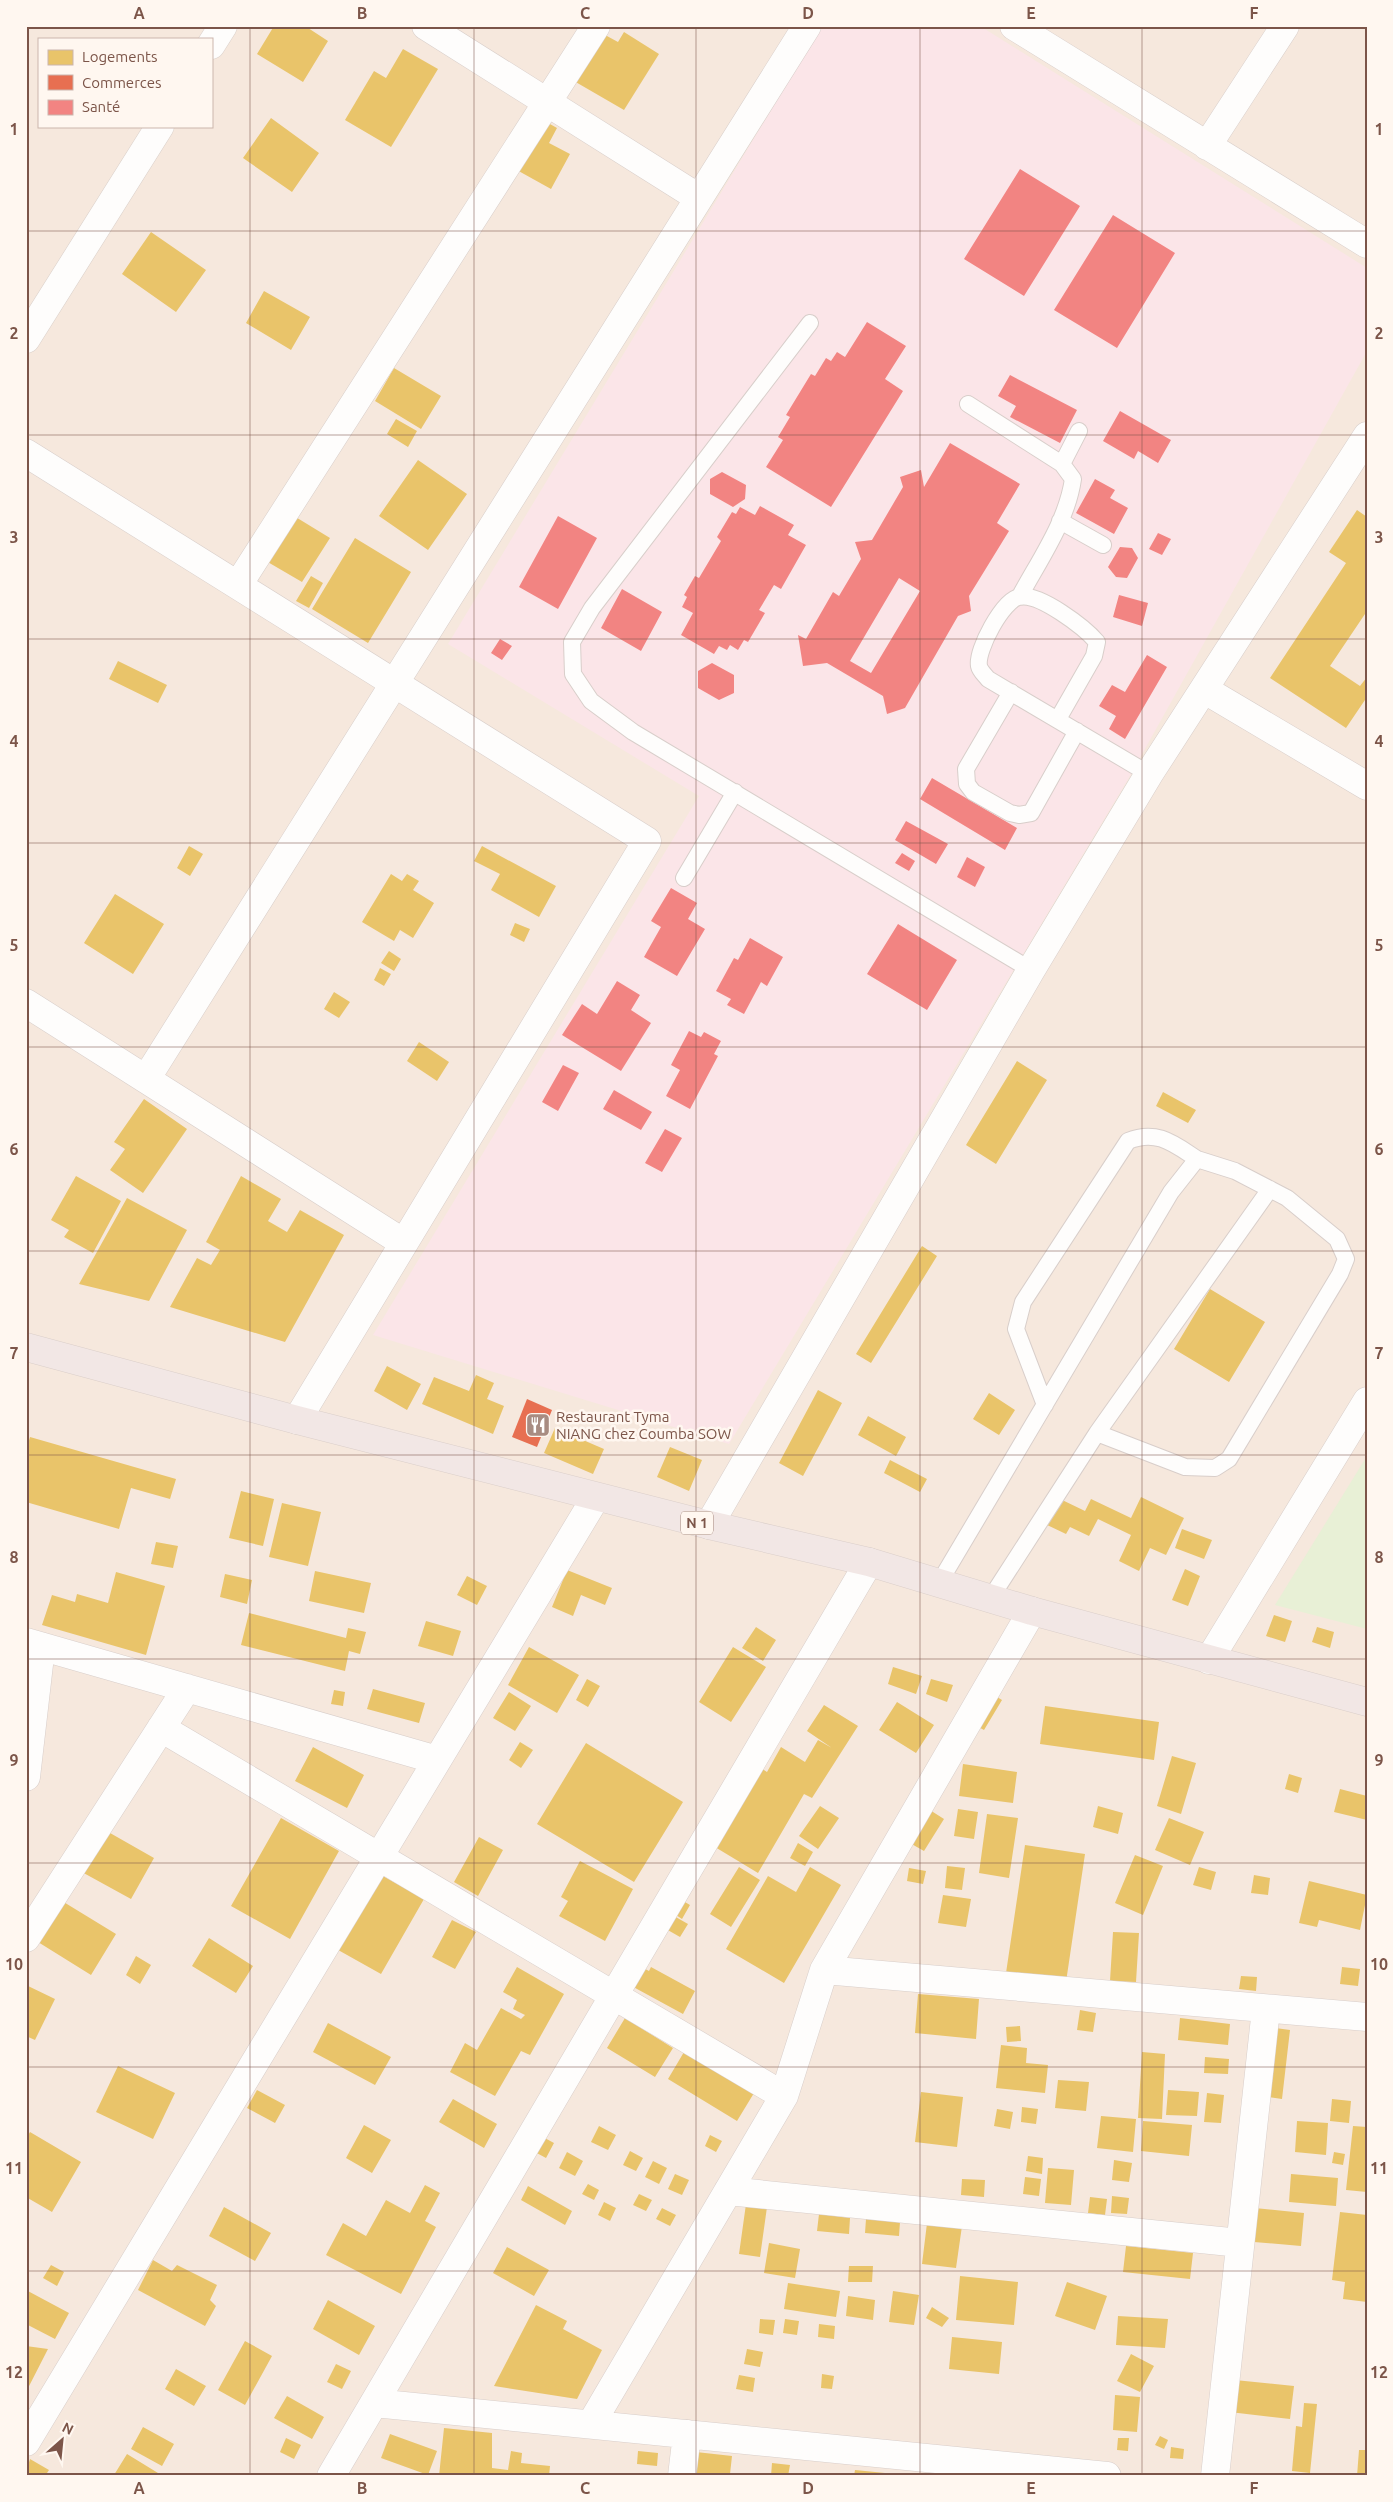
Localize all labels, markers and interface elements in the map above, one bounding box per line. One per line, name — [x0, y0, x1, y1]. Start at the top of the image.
text: A — [133, 4, 145, 22]
text: B — [357, 4, 367, 22]
text: C — [580, 4, 590, 22]
text: D — [802, 4, 814, 22]
text: E — [1026, 4, 1036, 22]
text: F — [1250, 4, 1259, 22]
legend — [38, 38, 212, 128]
text: Logements — [82, 48, 158, 65]
text: Commerces — [82, 74, 162, 91]
text: Santé — [82, 98, 120, 115]
text: 1 — [9, 120, 19, 138]
text: 1 — [1374, 120, 1384, 138]
text: 2 — [9, 324, 19, 342]
text: 2 — [1374, 324, 1384, 342]
text: 3 — [9, 528, 19, 546]
text: 3 — [1374, 528, 1384, 546]
text: 4 — [9, 732, 19, 750]
text: 4 — [1374, 732, 1384, 750]
text: 5 — [9, 936, 19, 954]
text: 5 — [1374, 936, 1384, 954]
text: 6 — [9, 1140, 19, 1158]
text: 6 — [1374, 1140, 1384, 1158]
text: 7 — [9, 1344, 19, 1362]
text: 7 — [1374, 1344, 1384, 1362]
place label: Restaurant Tyma NIANG chez Coumba SOW — [556, 1408, 731, 1442]
restaurant icon: Restaurant Tyma NIANG chez Coumba SOW — [525, 1412, 551, 1438]
road number: N 1 — [681, 1512, 713, 1535]
text: 8 — [9, 1548, 19, 1566]
text: 8 — [1374, 1548, 1384, 1566]
text: 9 — [9, 1751, 19, 1769]
text: 9 — [1374, 1751, 1384, 1769]
text: 10 — [5, 1955, 23, 1973]
text: 10 — [1370, 1955, 1388, 1973]
text: 11 — [5, 2159, 23, 2177]
text: 11 — [1370, 2159, 1388, 2177]
text: 12 — [5, 2363, 23, 2381]
text: 12 — [1370, 2363, 1388, 2381]
north arrow — [38, 2414, 88, 2464]
text: N — [60, 2419, 76, 2438]
text: A — [133, 2479, 145, 2497]
text: B — [357, 2479, 367, 2497]
text: C — [580, 2479, 590, 2497]
text: D — [802, 2479, 814, 2497]
text: E — [1026, 2479, 1036, 2497]
text: F — [1250, 2479, 1259, 2497]

